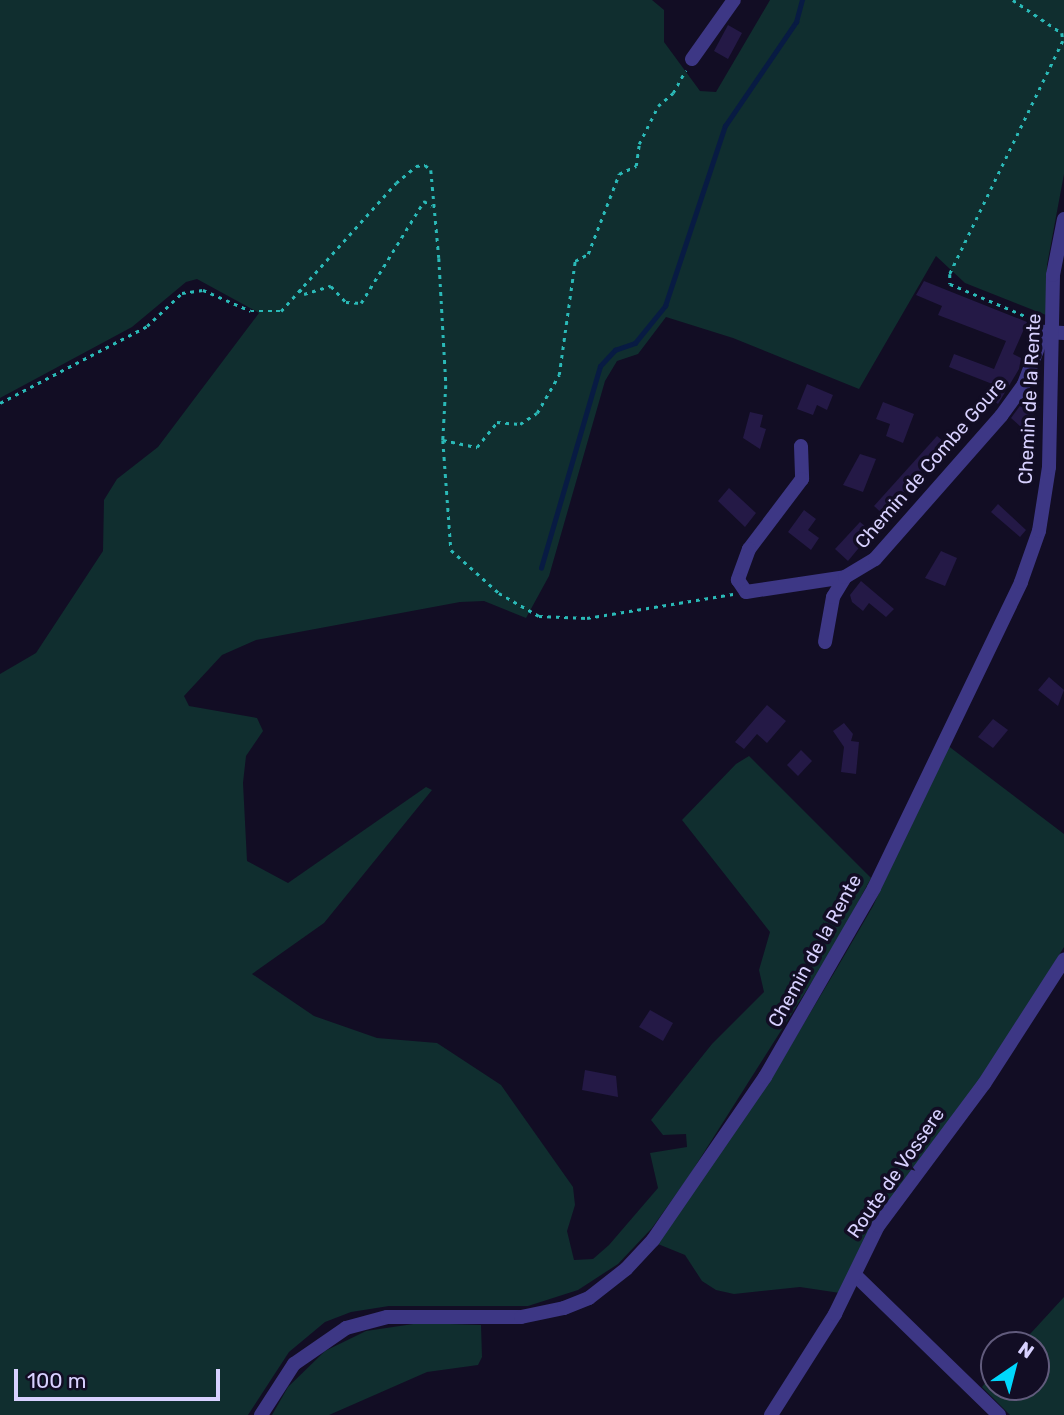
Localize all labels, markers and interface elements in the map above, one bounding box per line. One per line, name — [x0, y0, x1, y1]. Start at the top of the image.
street label: Chemin de la Rente — [1014, 313, 1046, 485]
street label: Chemin de Combe Goure — [851, 373, 1011, 553]
street label: Chemin de la Rente — [764, 871, 866, 1031]
street label: Route de Vossere — [842, 1103, 950, 1243]
north arrow — [980, 1331, 1050, 1401]
text: N — [1014, 1337, 1038, 1363]
scale bar — [18, 1356, 224, 1400]
text: 100 m — [27, 1368, 86, 1393]

